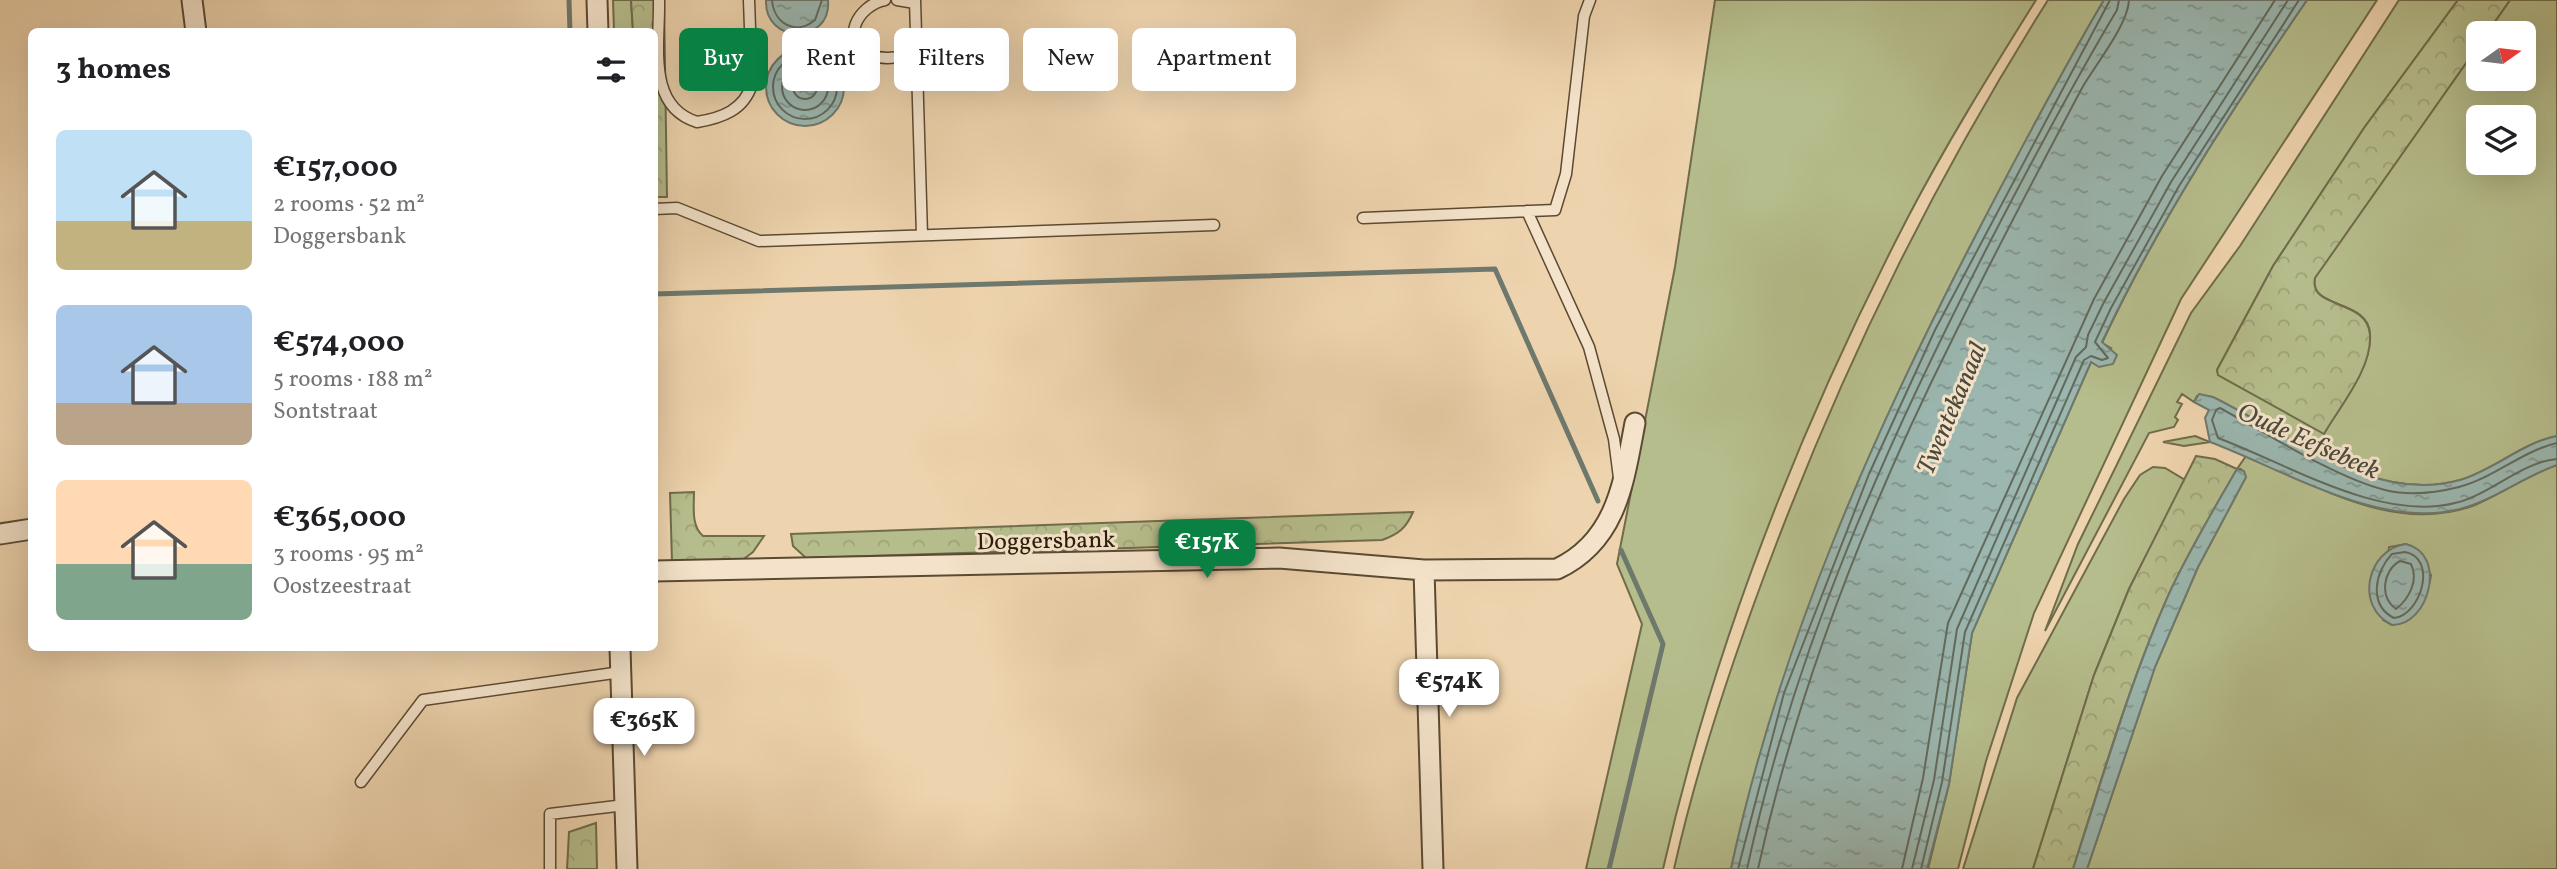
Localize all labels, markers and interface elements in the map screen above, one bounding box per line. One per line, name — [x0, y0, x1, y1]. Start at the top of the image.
north arrow — [2466, 21, 2536, 91]
map controls — [2466, 21, 2536, 175]
chip: Buy — [679, 28, 768, 91]
chip: Rent — [782, 28, 880, 91]
chip: Filters — [894, 28, 1009, 91]
chip: New — [1023, 28, 1118, 91]
chip: Apartment — [1132, 28, 1296, 91]
text: 3 homes — [56, 49, 171, 91]
icon: filters — [592, 51, 630, 89]
button: layers — [2466, 105, 2536, 175]
text: €157,000 — [273, 147, 398, 189]
icon: home — [112, 158, 196, 242]
text: 2 rooms · 52 m² — [273, 189, 425, 221]
text: Doggersbank — [273, 221, 406, 253]
text: €574,000 — [273, 322, 404, 364]
icon: home — [112, 333, 196, 417]
water label: Twentekanaal — [1909, 336, 1997, 481]
text: 5 rooms · 188 m² — [273, 364, 432, 396]
water label: Oude Eefsebeek — [2231, 394, 2385, 489]
text: Sontstraat — [273, 396, 378, 428]
text: €365,000 — [273, 497, 406, 539]
icon: home — [112, 508, 196, 592]
pin: €157K — [1158, 520, 1256, 580]
street label: Doggersbank — [976, 524, 1116, 560]
text: €157K — [1175, 527, 1239, 559]
text: 3 rooms · 95 m² — [273, 539, 424, 571]
text: Oostzeestraat — [273, 571, 411, 603]
pin: €574K — [1400, 660, 1498, 719]
text: €574K — [1415, 666, 1483, 698]
pin: €365K — [595, 698, 693, 758]
text: €365K — [609, 705, 679, 737]

